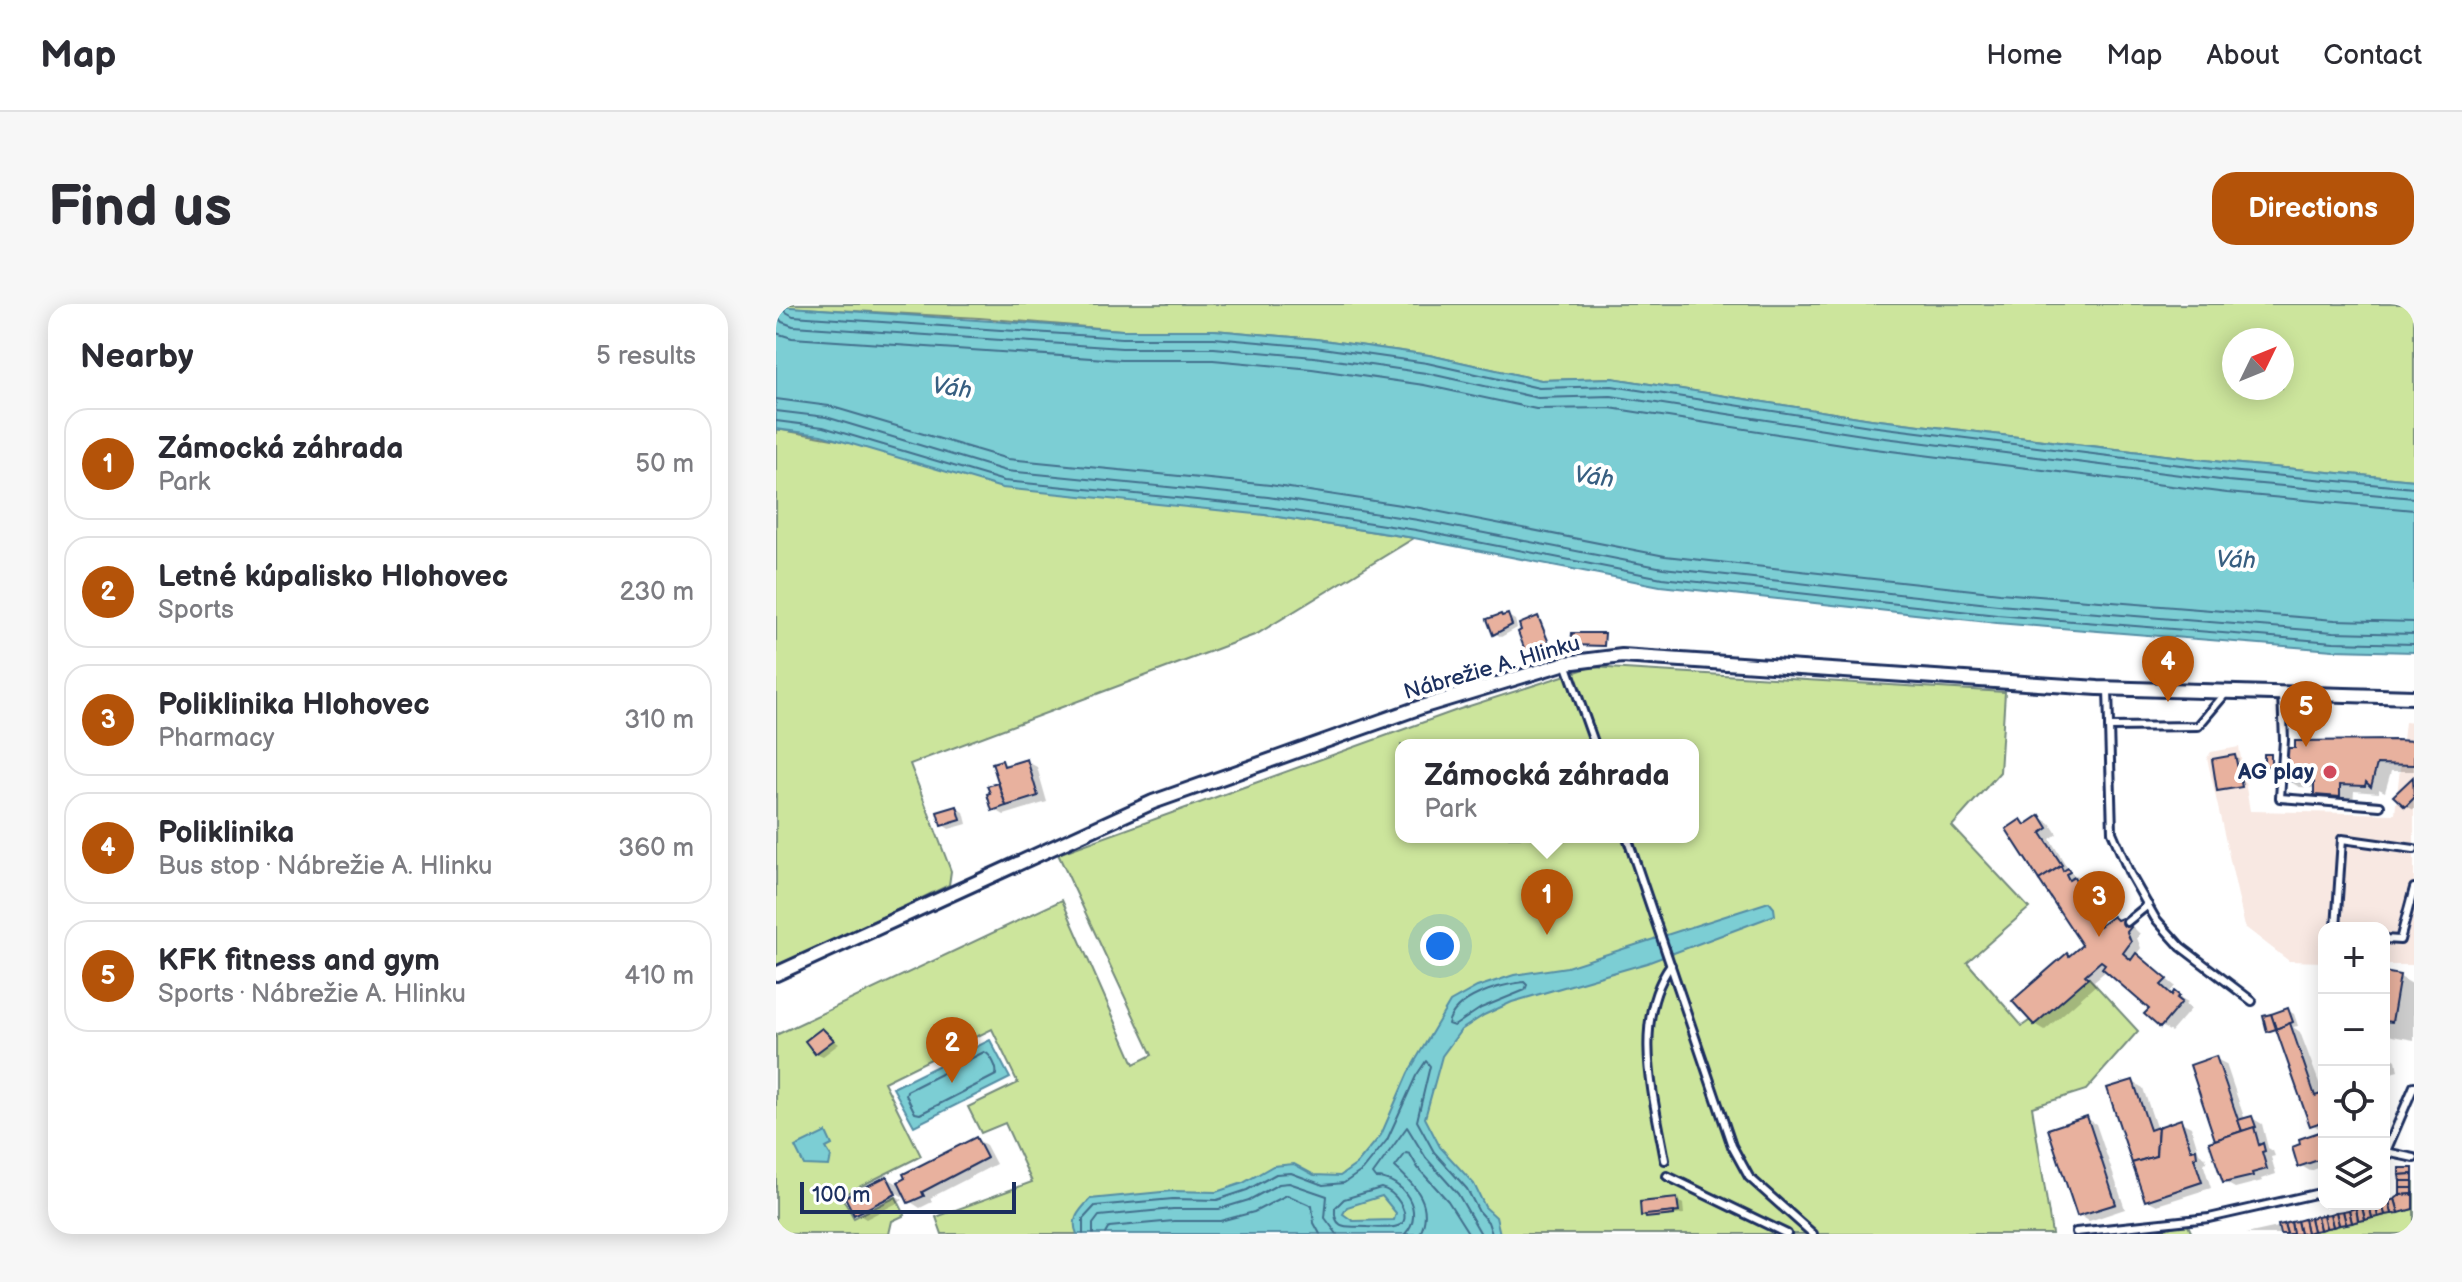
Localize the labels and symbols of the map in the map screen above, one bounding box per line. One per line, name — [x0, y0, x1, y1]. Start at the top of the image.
north arrow — [2222, 328, 2294, 400]
water label: Váh — [930, 371, 974, 405]
water label: Váh — [1572, 460, 1616, 494]
water label: Váh — [2216, 545, 2256, 575]
street label: Nábrežie A. Hlinku — [1401, 630, 1583, 706]
pin: 4 — [2142, 636, 2194, 702]
pin: 5 — [2280, 681, 2332, 747]
place label: AG play — [2237, 759, 2314, 786]
marker: AG play — [2321, 763, 2339, 781]
pin: 1 — [1521, 869, 1573, 935]
pin: 3 — [2073, 871, 2125, 937]
your location — [1420, 926, 1460, 966]
pin: 2 — [926, 1017, 978, 1083]
scale bar — [800, 1178, 1016, 1214]

